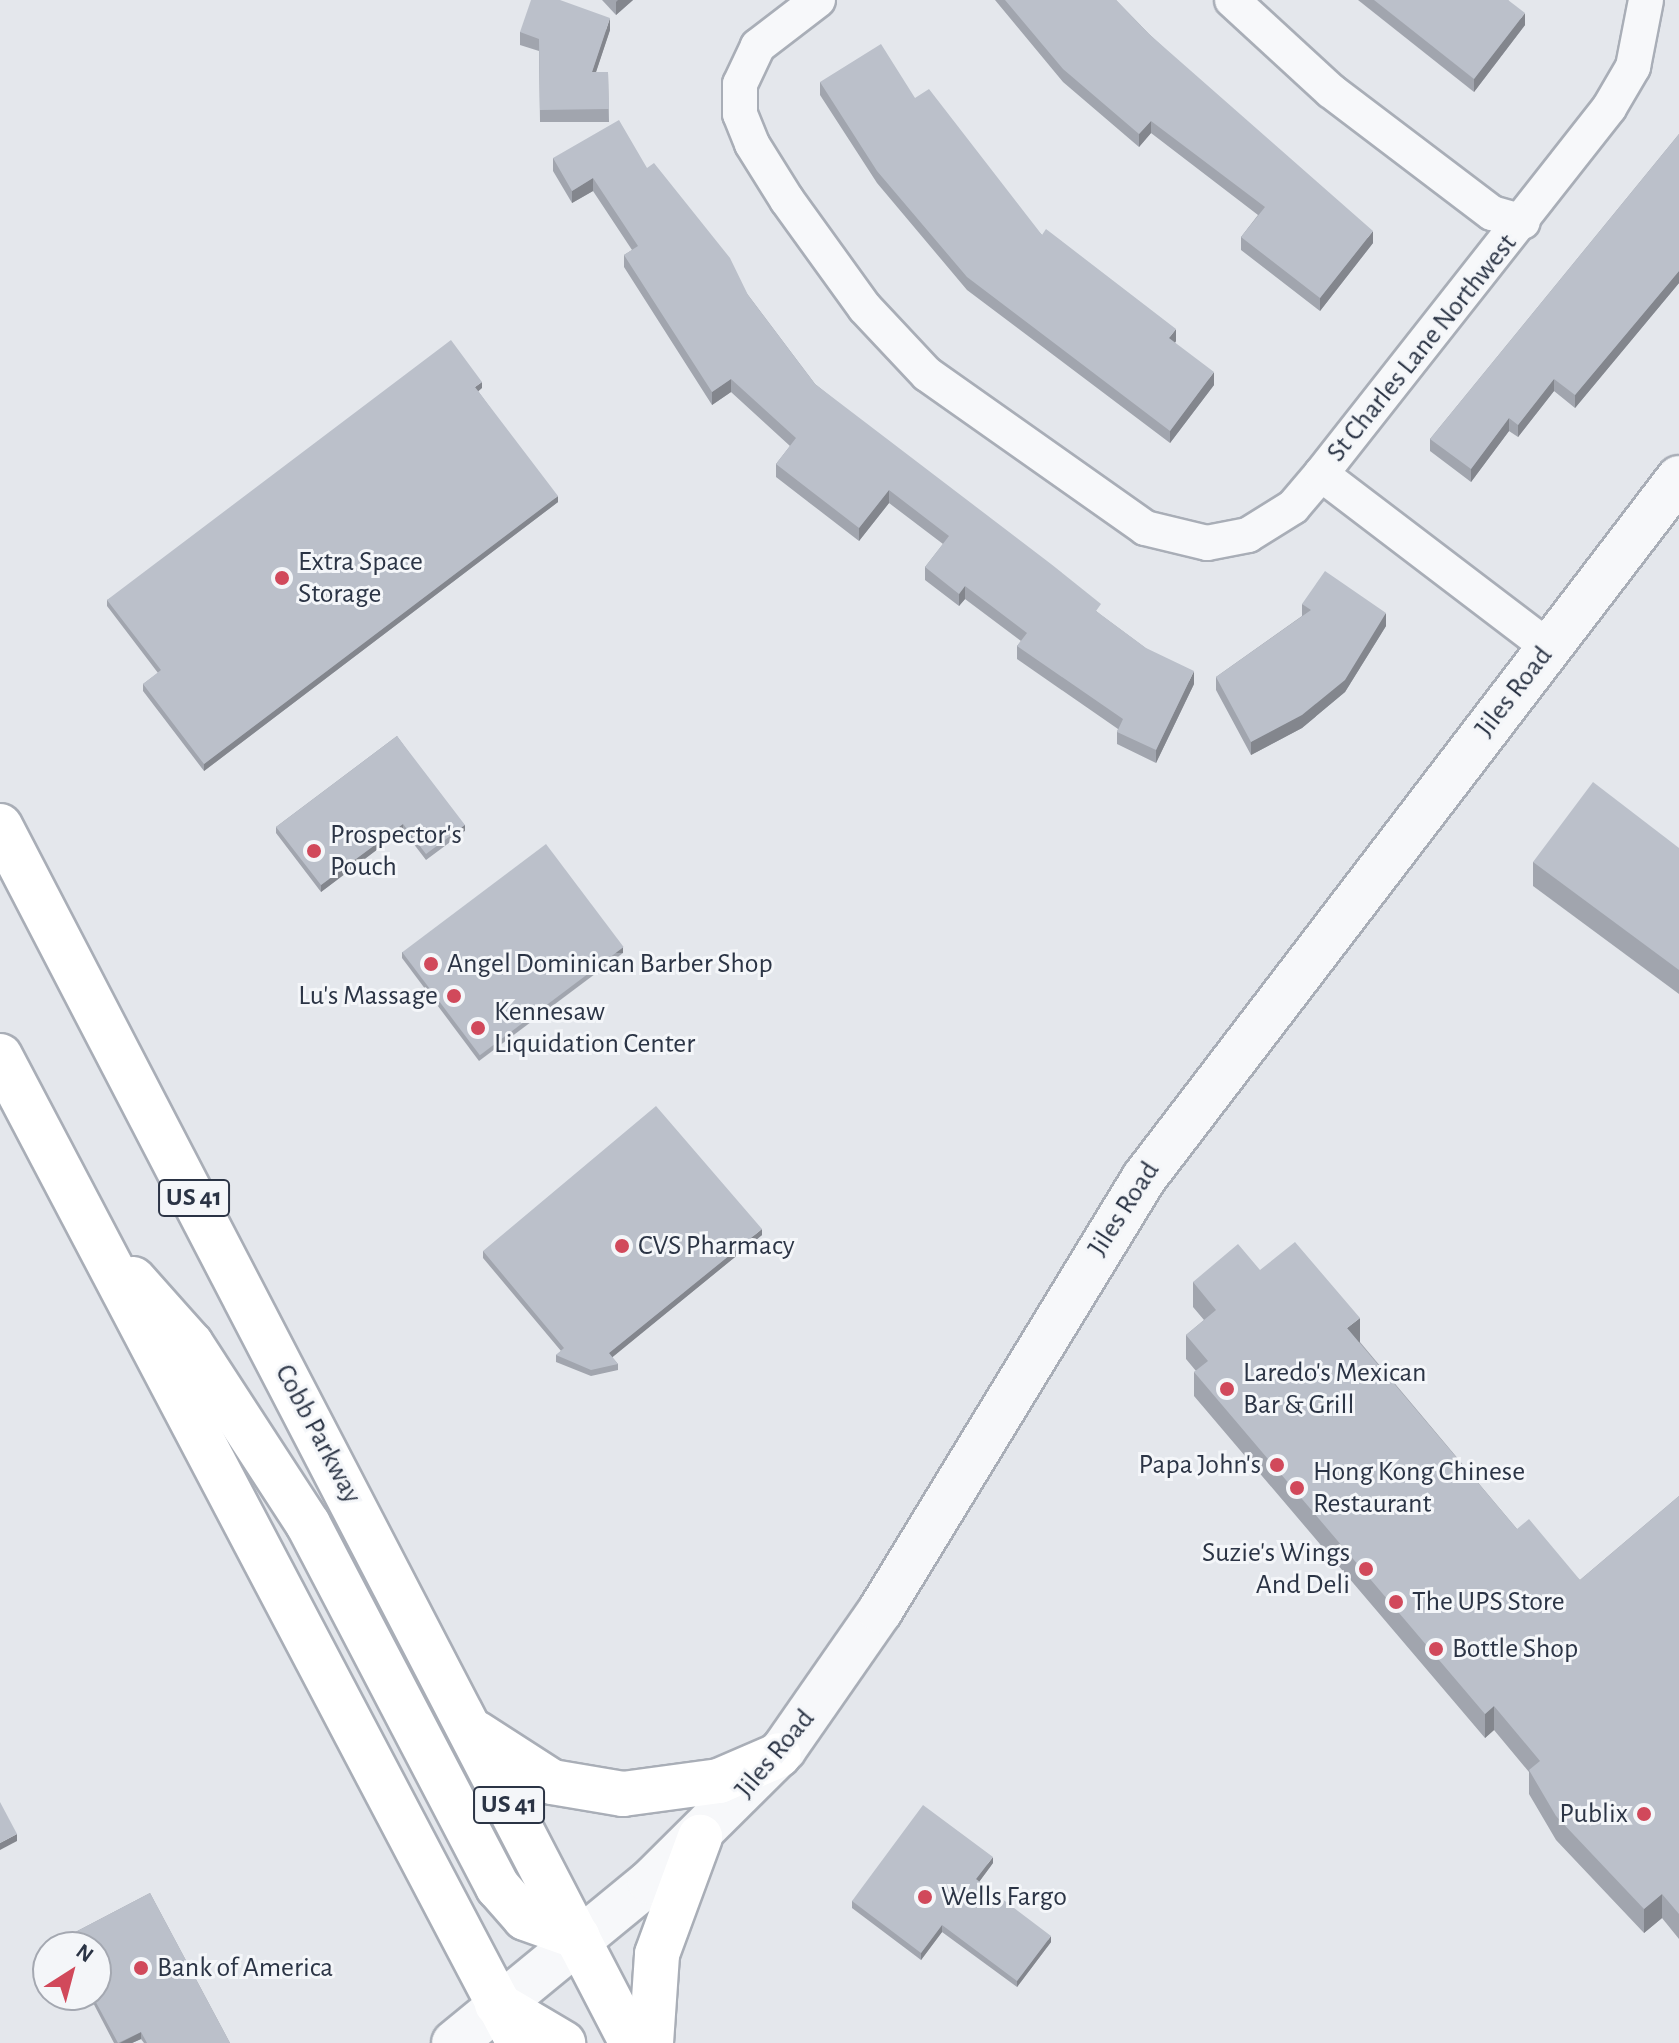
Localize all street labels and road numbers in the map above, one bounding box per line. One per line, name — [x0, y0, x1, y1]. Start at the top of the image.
street label: St Charles Lane Northwest — [1320, 227, 1524, 469]
street label: Jiles Road — [1468, 640, 1560, 744]
street label: Jiles Road — [1081, 1155, 1167, 1263]
road number: US 41 — [158, 1176, 230, 1220]
street label: Cobb Parkway — [267, 1359, 369, 1509]
street label: Jiles Road — [728, 1703, 822, 1805]
road number: US 41 — [473, 1783, 545, 1827]

